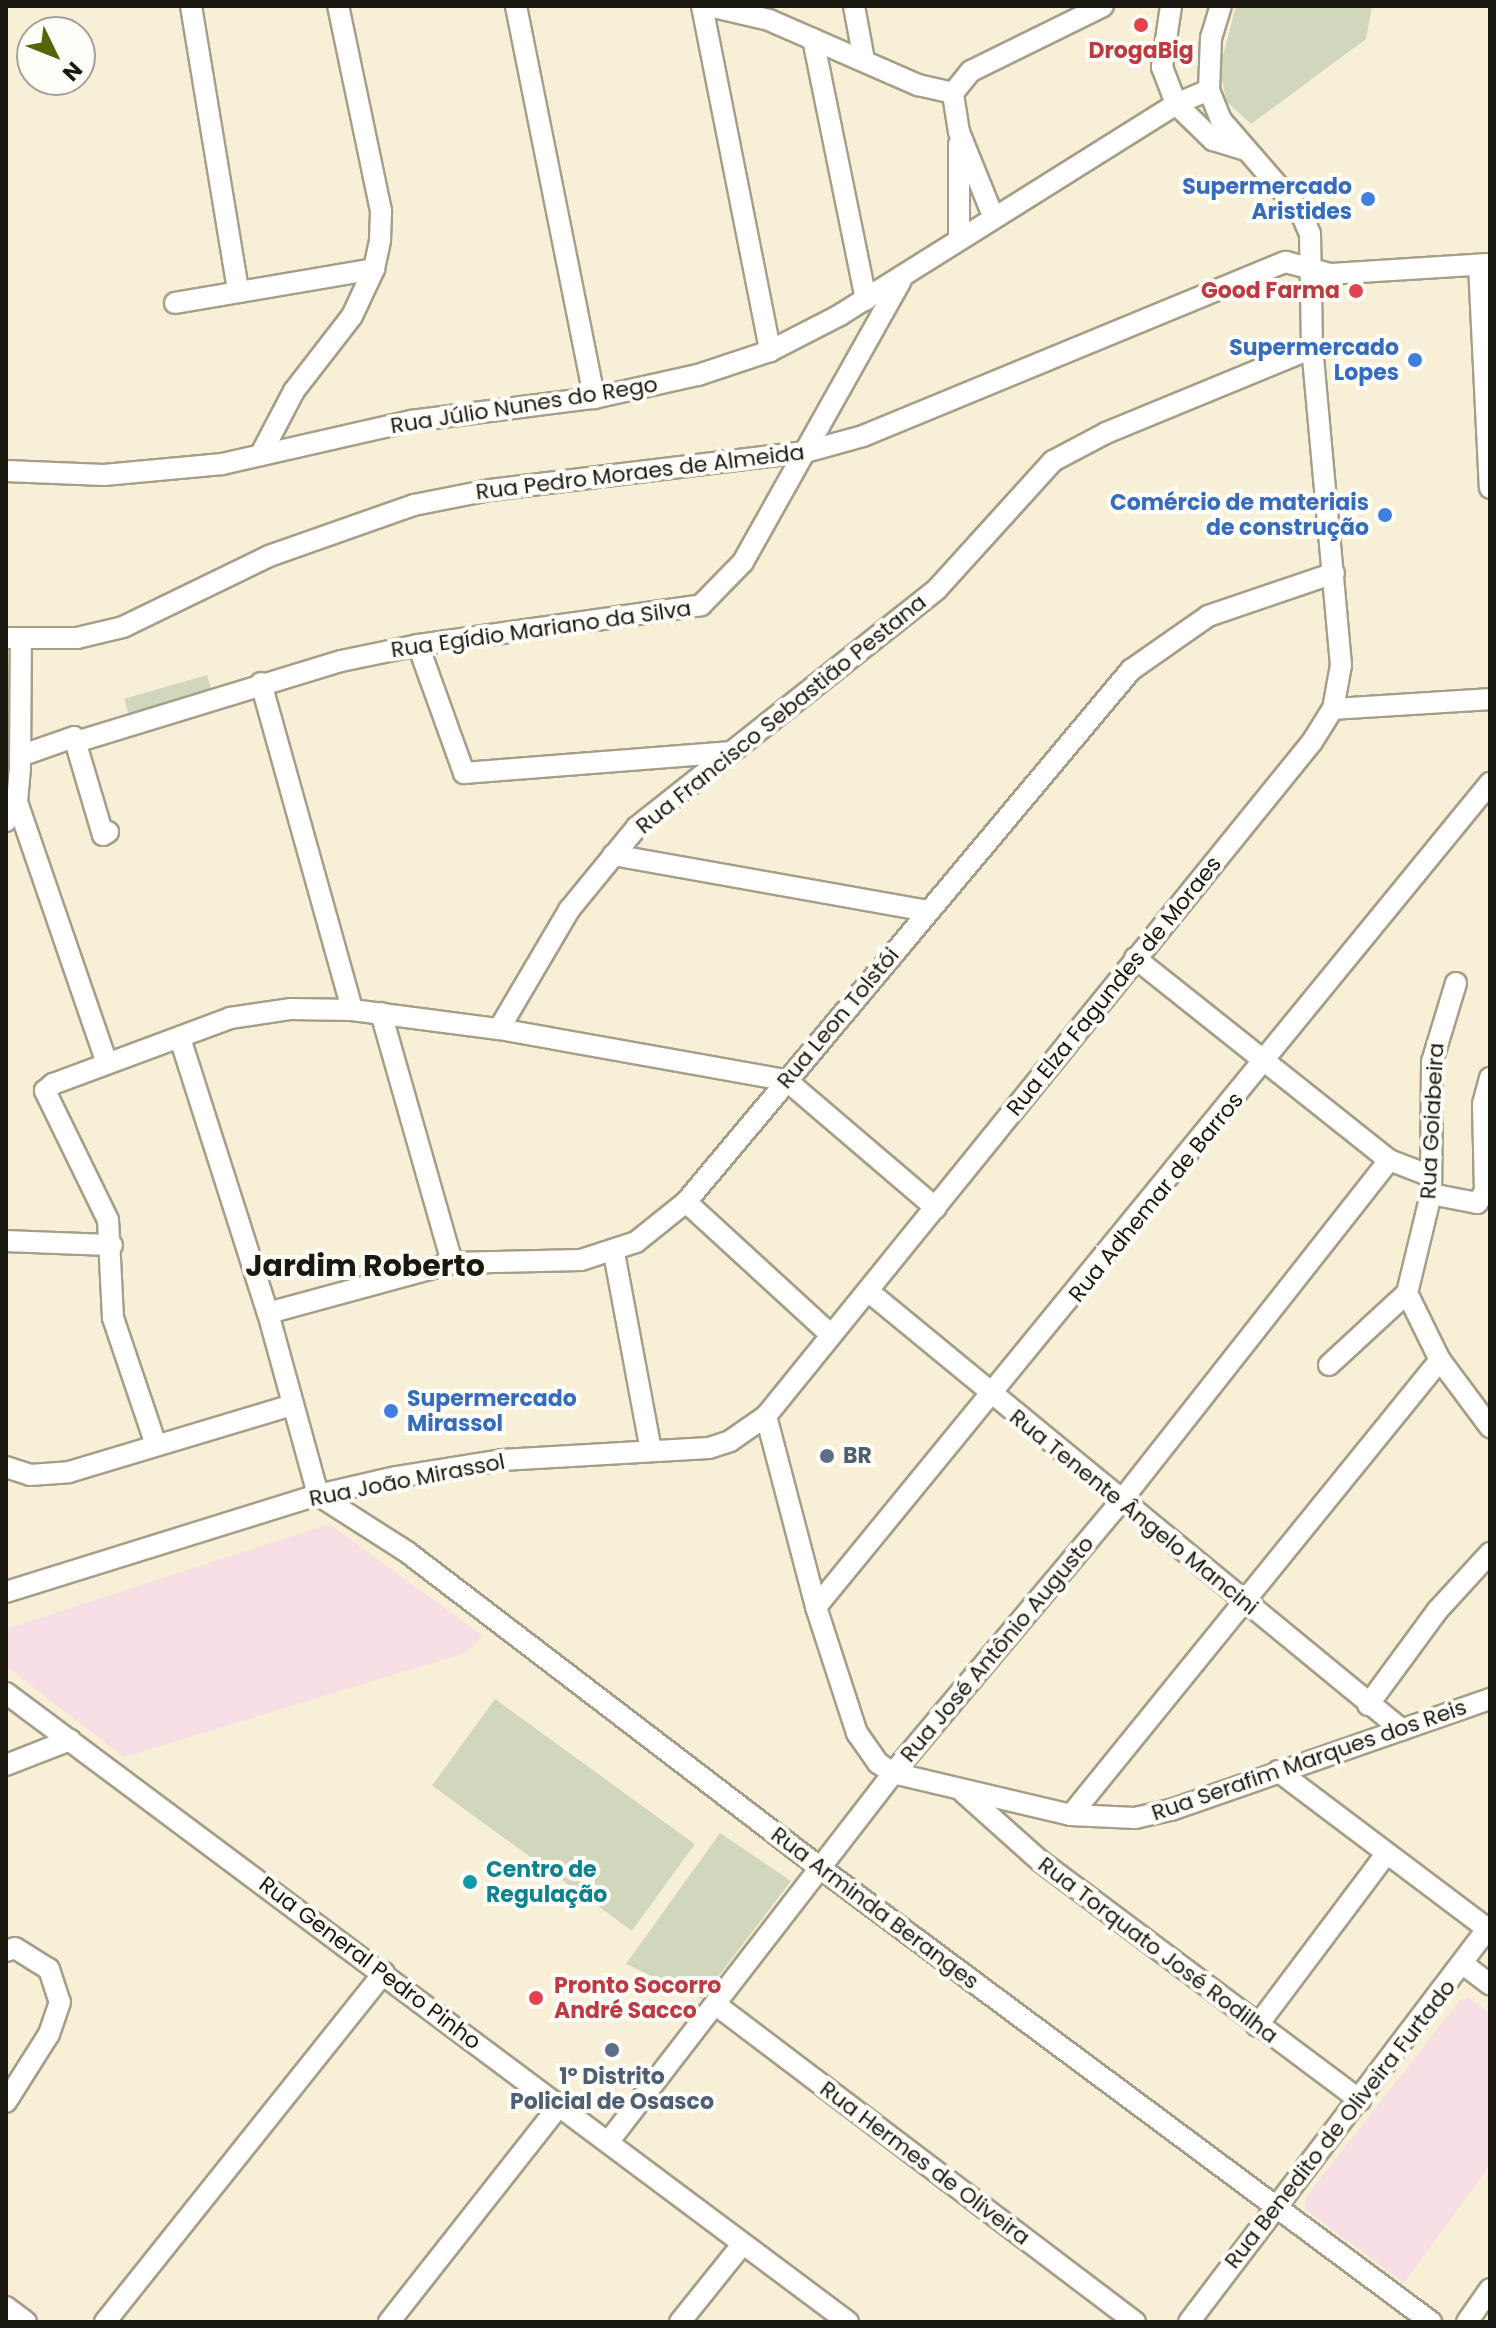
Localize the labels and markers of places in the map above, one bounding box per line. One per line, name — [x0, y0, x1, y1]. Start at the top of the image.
marker: DrogaBig — [1132, 16, 1150, 34]
place label: DrogaBig — [1088, 38, 1194, 64]
place label: Supermercado Aristides — [1182, 173, 1352, 224]
marker: Supermercado Aristides — [1359, 190, 1377, 208]
place label: Good Farma — [1201, 278, 1340, 304]
marker: Good Farma — [1347, 282, 1365, 300]
place label: Supermercado Lopes — [1229, 334, 1399, 386]
marker: Supermercado Lopes — [1406, 351, 1424, 369]
place label: Comércio de materiais de construção — [1110, 489, 1369, 540]
marker: Comércio de materiais de construção — [1376, 506, 1394, 524]
place label: Supermercado Mirassol — [407, 1385, 577, 1436]
marker: Supermercado Mirassol — [382, 1402, 400, 1420]
place label: BR — [843, 1443, 872, 1469]
marker: BR — [818, 1447, 836, 1465]
place label: Centro de Regulação — [486, 1856, 607, 1908]
marker: Centro de Regulação — [461, 1873, 479, 1891]
place label: Pronto Socorro André Sacco — [554, 1972, 721, 2024]
marker: Pronto Socorro André Sacco — [525, 1987, 547, 2009]
marker: 1º Distrito Policial de Osasco — [603, 2041, 621, 2059]
place label: 1º Distrito Policial de Osasco — [510, 2063, 714, 2114]

